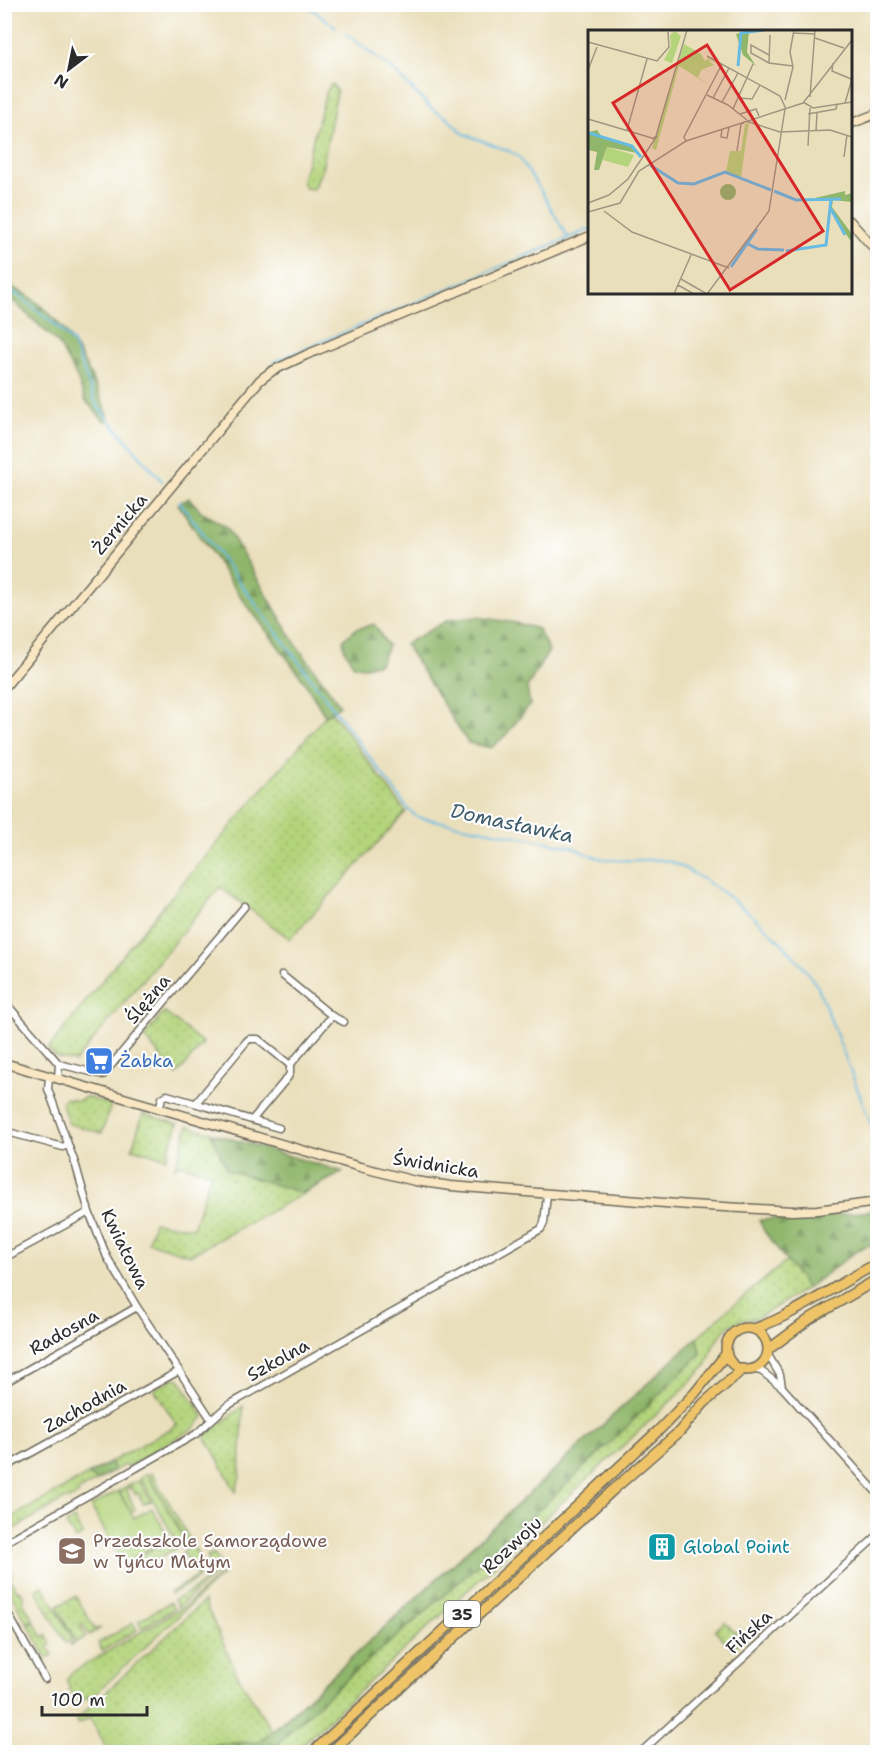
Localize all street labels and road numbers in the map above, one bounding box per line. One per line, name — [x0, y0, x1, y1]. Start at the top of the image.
street label: Żernicka — [87, 488, 153, 560]
street label: Ślężna — [120, 969, 176, 1029]
street label: Świdnicka — [391, 1146, 481, 1184]
street label: Kwiatowa — [95, 1205, 155, 1293]
street label: Radosna — [25, 1303, 103, 1361]
street label: Szkolna — [243, 1333, 313, 1387]
street label: Zachodnia — [40, 1374, 130, 1438]
street label: Rozwoju — [477, 1511, 547, 1579]
road number: 35 — [444, 1601, 480, 1627]
street label: Fińska — [721, 1604, 777, 1660]

